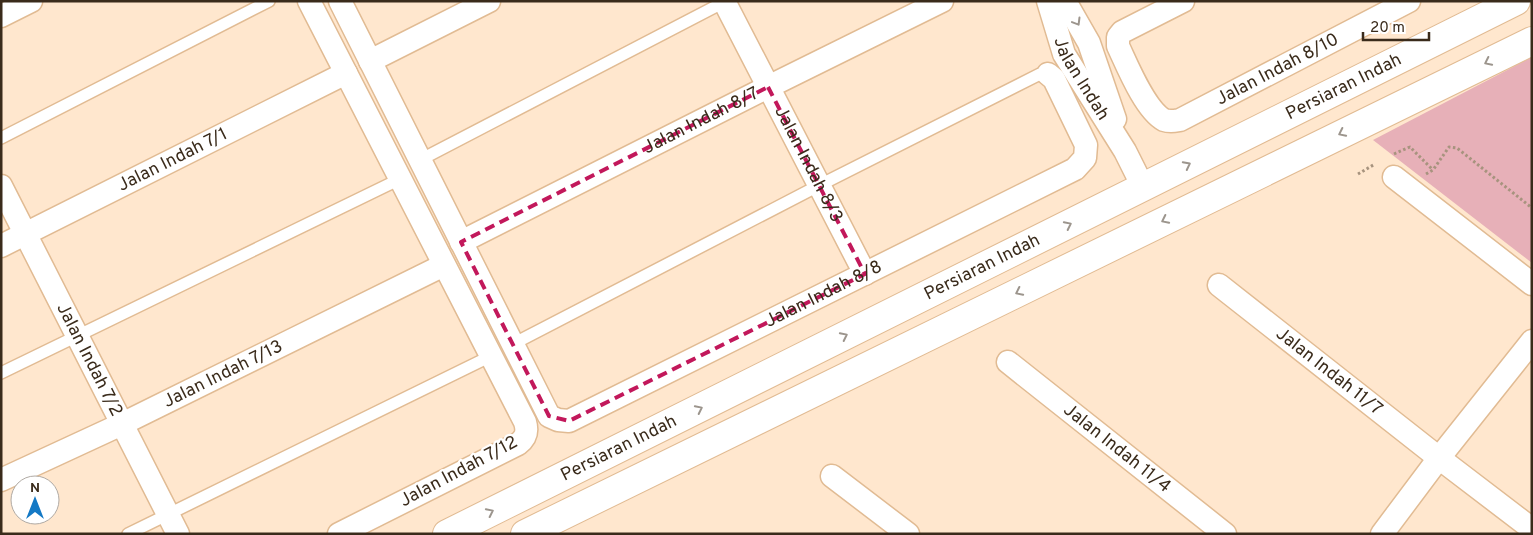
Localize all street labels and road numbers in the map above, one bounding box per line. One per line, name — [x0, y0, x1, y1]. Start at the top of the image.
street label: Jalan Indah 8/10 — [1212, 28, 1343, 111]
street label: Jalan Indah — [1048, 34, 1114, 125]
street label: Persiaran Indah — [1282, 48, 1406, 125]
street label: Jalan Indah 8/7 — [639, 82, 763, 160]
street label: Jalan Indah 8/3 — [769, 102, 848, 226]
street label: Jalan Indah 7/1 — [114, 123, 231, 197]
street label: Persiaran Indah — [920, 229, 1044, 306]
street label: Jalan Indah 8/8 — [761, 255, 886, 333]
street label: Jalan Indah 7/2 — [51, 299, 128, 420]
street label: Jalan Indah 11/7 — [1271, 322, 1387, 421]
street label: Jalan Indah 7/13 — [159, 335, 287, 413]
street label: Jalan Indah 11/4 — [1058, 399, 1175, 498]
street label: Persiaran Indah — [557, 410, 681, 487]
street label: Jalan Indah 7/12 — [396, 431, 522, 513]

